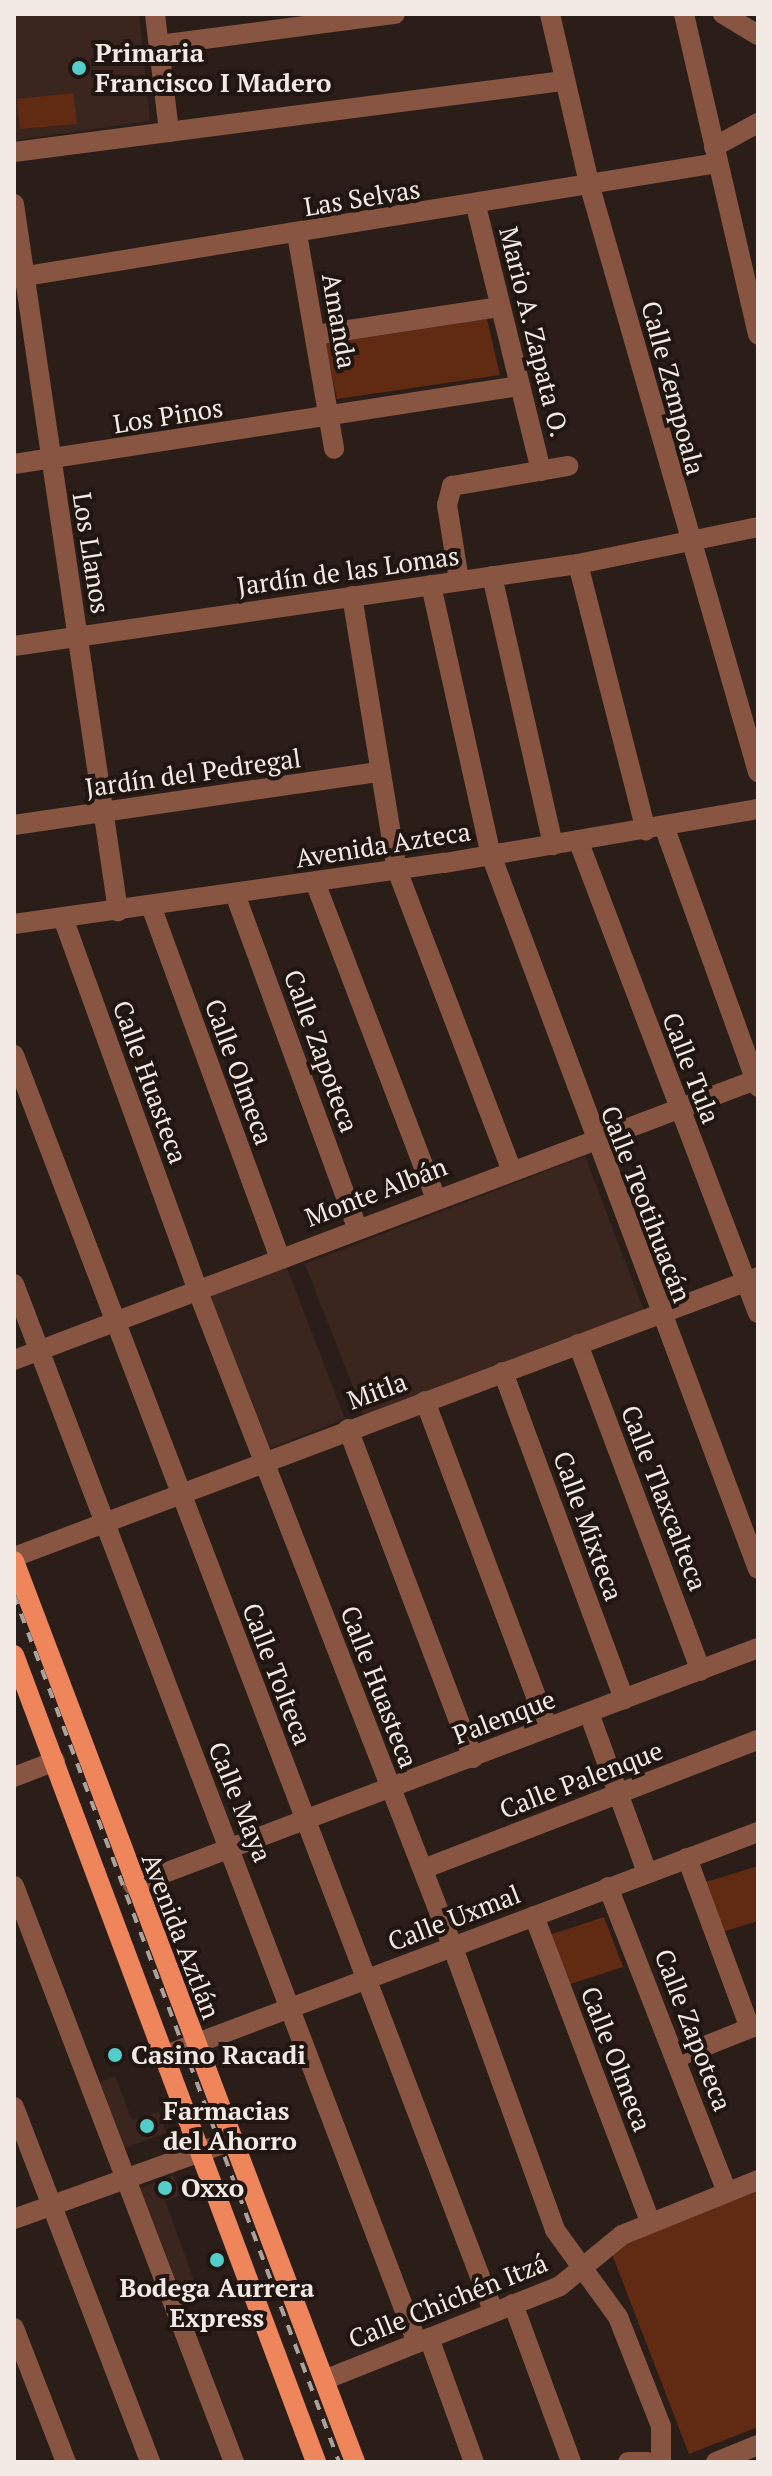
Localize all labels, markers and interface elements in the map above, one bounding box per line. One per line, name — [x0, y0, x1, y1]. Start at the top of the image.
place label: Primaria Francisco I Madero — [95, 37, 332, 98]
marker: Primaria Francisco I Madero — [70, 59, 88, 77]
street label: Las Selvas — [302, 173, 422, 223]
street label: Mario A. Zapata O. — [493, 223, 575, 441]
street label: Amanda — [315, 271, 363, 371]
street label: Calle Zempoala — [635, 298, 711, 478]
street label: Los Pinos — [111, 392, 225, 440]
street label: Los Llanos — [66, 490, 116, 616]
street label: Jardín de las Lomas — [235, 540, 461, 602]
street label: Jardín del Pedregal — [83, 742, 303, 804]
street label: Avenida Azteca — [293, 816, 473, 874]
street label: Calle Zapoteca — [277, 965, 365, 1137]
street label: Calle Olmeca — [198, 995, 280, 1149]
street label: Calle Huasteca — [106, 996, 194, 1168]
street label: Calle Tula — [656, 1008, 726, 1128]
street label: Calle Teotihuacán — [594, 1101, 698, 1307]
street label: Monte Albán — [301, 1151, 451, 1233]
street label: Mitla — [343, 1366, 411, 1416]
street label: Calle Tlaxcalteca — [614, 1401, 714, 1595]
street label: Calle Mixteca — [547, 1447, 629, 1605]
street label: Calle Tolteca — [236, 1599, 318, 1749]
street label: Calle Huasteca — [334, 1602, 424, 1772]
street label: Palenque — [448, 1683, 560, 1751]
street label: Calle Palenque — [495, 1735, 667, 1825]
street label: Calle Maya — [202, 1737, 278, 1867]
street label: Avenida Aztlán — [135, 1849, 227, 2023]
street label: Calle Uxmal — [383, 1878, 525, 1958]
street label: Calle Zapoteca — [648, 1945, 738, 2115]
street label: Calle Olmeca — [574, 1982, 658, 2136]
place label: Casino Racadi — [131, 2039, 306, 2071]
marker: Casino Racadi — [106, 2046, 124, 2064]
place label: Farmacias del Ahorro — [163, 2095, 297, 2156]
marker: Farmacias del Ahorro — [138, 2117, 156, 2135]
place label: Oxxo — [181, 2172, 244, 2204]
marker: Oxxo — [156, 2179, 174, 2197]
street label: Calle Chichén Itzá — [344, 2247, 552, 2355]
marker: Bodega Aurrera Express — [208, 2251, 226, 2269]
place label: Bodega Aurrera Express — [119, 2272, 315, 2334]

